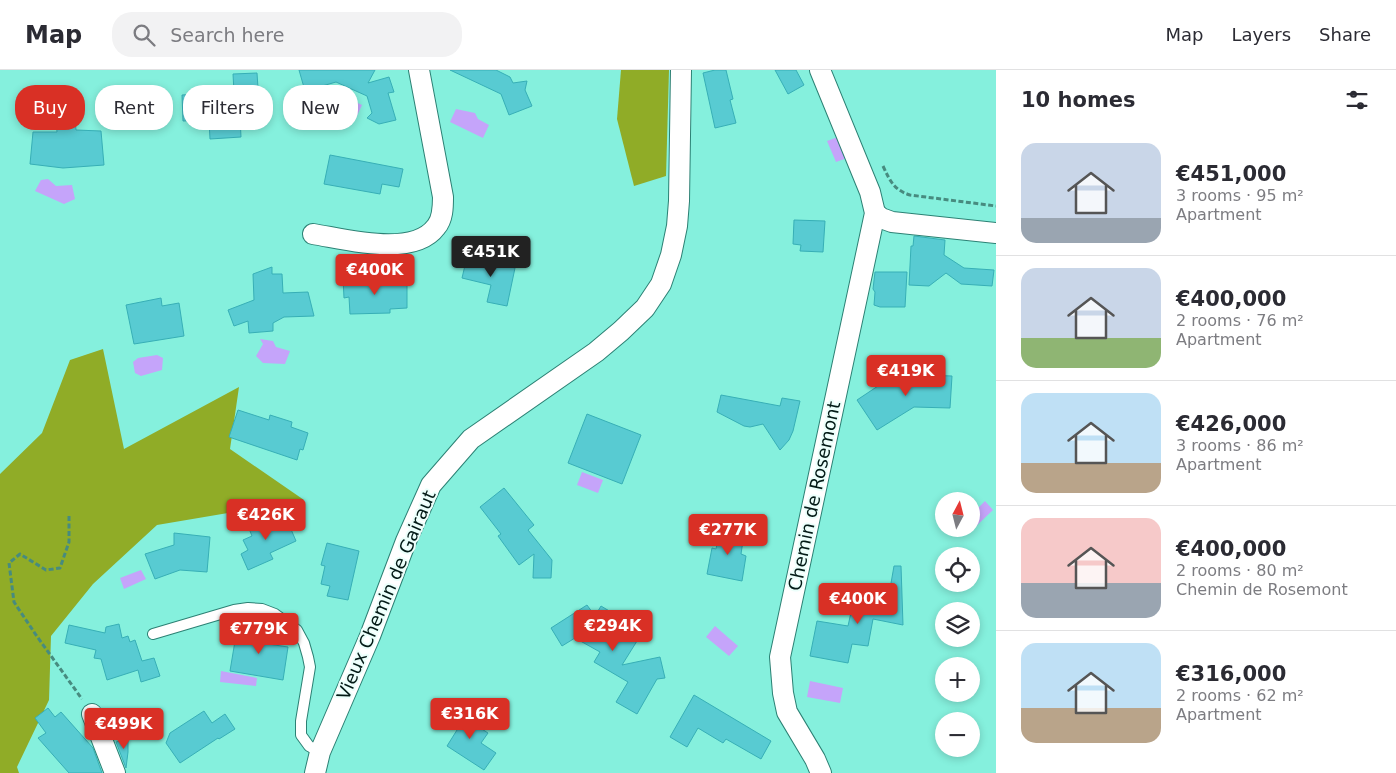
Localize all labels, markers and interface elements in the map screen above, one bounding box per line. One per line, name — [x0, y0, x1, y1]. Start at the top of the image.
search box — [112, 12, 462, 57]
text: Map — [25, 21, 82, 49]
icon: search — [130, 21, 158, 49]
text: Search here — [170, 24, 284, 46]
text: Map — [1165, 24, 1203, 45]
text: Layers — [1231, 24, 1291, 45]
text: Share — [1319, 24, 1371, 45]
chip: Buy — [15, 85, 85, 130]
chip: Rent — [95, 85, 173, 130]
chip: Filters — [183, 85, 273, 130]
chip: New — [283, 85, 358, 130]
icon: filters — [1343, 86, 1371, 114]
text: 10 homes — [1021, 88, 1136, 112]
text: €451,000 — [1176, 162, 1286, 186]
icon: home — [1061, 163, 1121, 223]
text: 3 rooms · 95 m² — [1176, 186, 1304, 205]
text: Apartment — [1176, 205, 1262, 224]
pin: €451K — [456, 236, 526, 278]
text: €451K — [463, 242, 519, 261]
pin: €400K — [340, 254, 410, 296]
text: €400K — [347, 260, 403, 279]
text: €400,000 — [1176, 287, 1286, 311]
icon: home — [1061, 288, 1121, 348]
text: 2 rooms · 76 m² — [1176, 311, 1304, 330]
text: Apartment — [1176, 330, 1262, 349]
pin: €419K — [871, 354, 941, 397]
text: €419K — [878, 361, 934, 380]
street label: Chemin de Rosemont — [784, 399, 844, 593]
text: €426,000 — [1176, 412, 1286, 436]
icon: home — [1061, 413, 1121, 473]
text: 3 rooms · 86 m² — [1176, 436, 1304, 455]
text: Apartment — [1176, 455, 1262, 474]
street label: Vieux Chemin de Gairaut — [332, 487, 440, 703]
north arrow — [935, 492, 980, 538]
map controls — [935, 492, 980, 757]
pin: €426K — [231, 498, 301, 541]
text: €426K — [238, 505, 294, 524]
pin: €277K — [693, 514, 763, 556]
text: €277K — [700, 520, 756, 539]
text: €400,000 — [1176, 537, 1286, 561]
icon: home — [1061, 538, 1121, 598]
button: locate — [935, 547, 980, 592]
text: 2 rooms · 80 m² — [1176, 561, 1304, 580]
text: Chemin de Rosemont — [1176, 580, 1348, 599]
pin: €400K — [823, 582, 893, 625]
text: €400K — [830, 589, 886, 608]
button: layers — [935, 602, 980, 647]
pin: €294K — [578, 610, 648, 652]
pin: €779K — [224, 612, 294, 655]
text: €294K — [585, 616, 641, 635]
text: €779K — [231, 619, 287, 638]
button: + — [935, 657, 980, 702]
text: €316,000 — [1176, 662, 1286, 686]
icon: home — [1061, 663, 1121, 723]
text: 2 rooms · 62 m² — [1176, 686, 1304, 705]
pin: €316K — [435, 698, 505, 740]
text: €316K — [442, 704, 498, 723]
text: Apartment — [1176, 705, 1262, 724]
pin: €499K — [89, 708, 159, 750]
button: − — [935, 712, 980, 757]
text: €499K — [96, 714, 152, 733]

